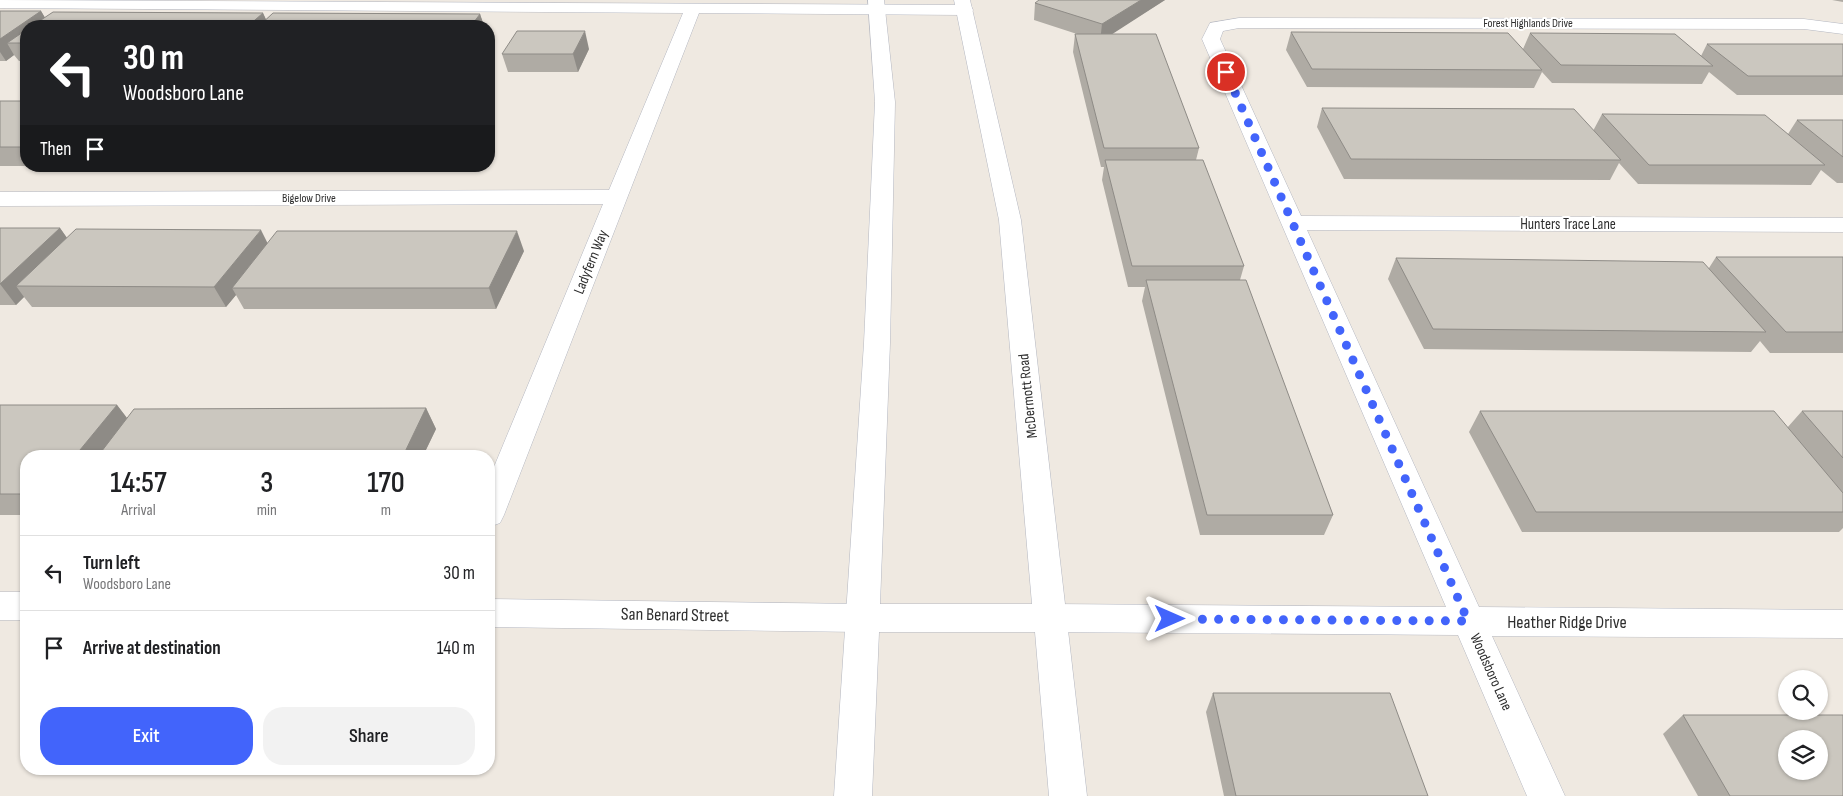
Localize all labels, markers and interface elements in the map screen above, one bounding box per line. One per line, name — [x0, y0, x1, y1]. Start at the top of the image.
street label: Forest Highlands Drive — [1483, 16, 1573, 31]
text: 30 m — [123, 37, 184, 80]
icon: left — [40, 40, 105, 105]
pin — [1205, 51, 1247, 93]
icon: arrive — [1212, 58, 1240, 86]
text: Woodsboro Lane — [123, 80, 244, 107]
icon: arrive — [81, 135, 109, 163]
text: Then — [40, 138, 71, 161]
street label: Bigelow Drive — [282, 191, 336, 206]
street label: Hunters Trace Lane — [1520, 215, 1616, 234]
street label: Ladyfern Way — [570, 227, 613, 297]
street label: McDermott Road — [1014, 353, 1042, 439]
text: 14:57 — [110, 465, 167, 501]
text: 3 — [260, 465, 273, 501]
text: 170 — [367, 465, 405, 501]
text: Arrival — [121, 501, 156, 520]
text: min — [257, 501, 277, 520]
text: m — [381, 501, 391, 520]
text: Turn left — [83, 552, 140, 575]
icon: left — [40, 559, 68, 587]
text: 30 m — [443, 562, 475, 585]
text: Woodsboro Lane — [83, 575, 171, 594]
position arrow — [1143, 592, 1195, 644]
street label: San Benard Street — [621, 604, 730, 626]
street label: Heather Ridge Drive — [1507, 612, 1627, 633]
street label: Woodsboro Lane — [1466, 630, 1516, 714]
icon: arrive — [40, 634, 68, 662]
text: Arrive at destination — [83, 637, 221, 660]
text: 140 m — [437, 637, 475, 660]
map controls — [1778, 670, 1828, 780]
button: search — [1778, 670, 1828, 720]
button: Exit — [40, 707, 253, 765]
button: Share — [263, 707, 475, 765]
button: layers — [1778, 730, 1828, 780]

